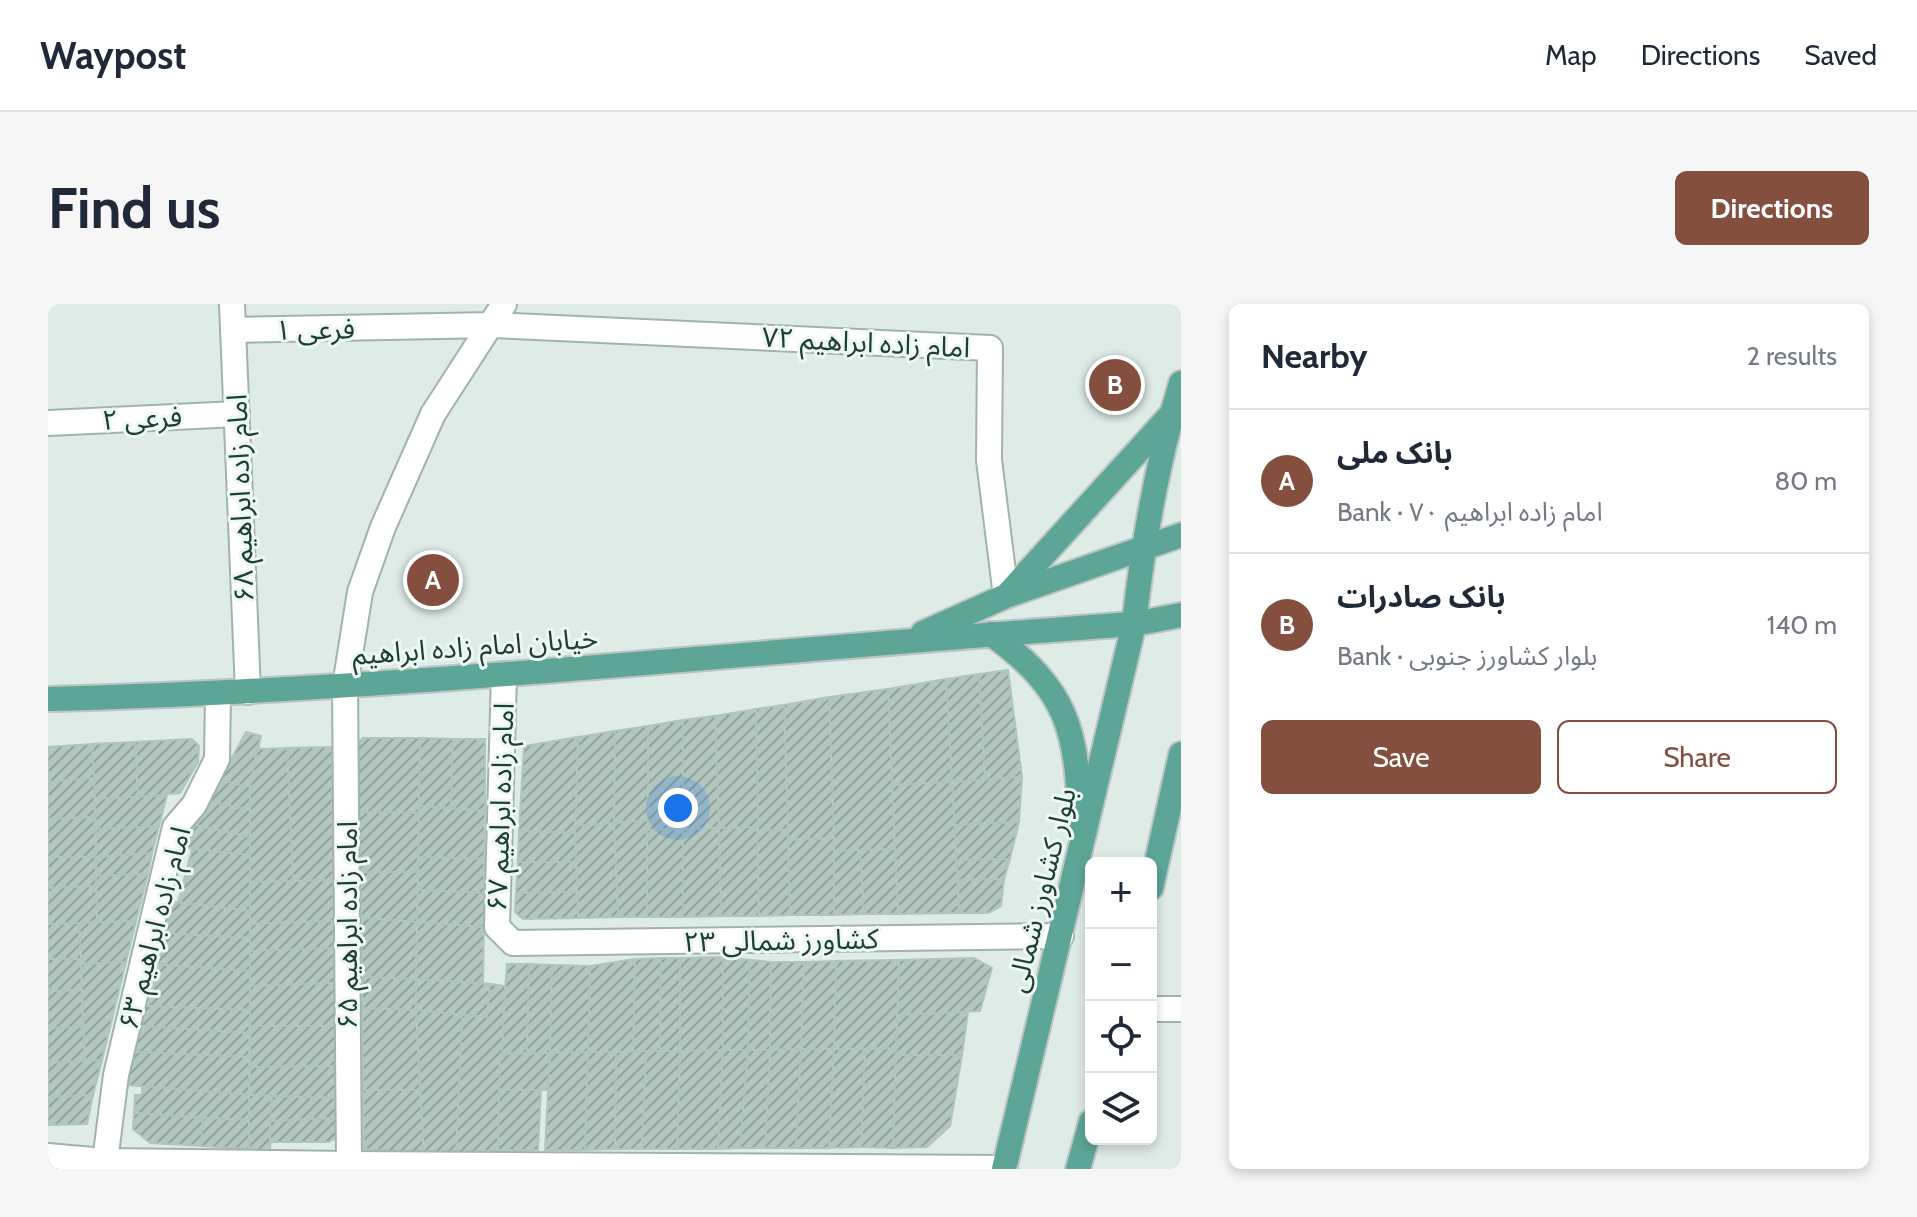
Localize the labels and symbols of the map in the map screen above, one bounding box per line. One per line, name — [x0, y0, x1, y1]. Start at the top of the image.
street label: فرعی ۱ — [275, 311, 355, 347]
street label: امام زاده ابراهیم ۷۲ — [761, 320, 971, 369]
pin: B — [1089, 355, 1141, 415]
street label: امام زاده ابراهیم ۶۸ — [219, 393, 266, 603]
street label: فرعی ۲ — [101, 399, 183, 437]
pin: A — [407, 550, 459, 610]
street label: خیابان امام زاده ابراهیم — [351, 620, 599, 677]
street label: امام زاده ابراهیم ۶۷ — [479, 702, 526, 912]
street label: بلوار کشاورز شمالی — [999, 784, 1083, 996]
your location — [658, 788, 698, 828]
street label: امام زاده ابراهیم ۶۵ — [330, 821, 369, 1029]
street label: امام زاده ابراهیم ۶۳ — [111, 823, 202, 1034]
street label: کشاورز شمالی ۲۳ — [683, 921, 879, 959]

